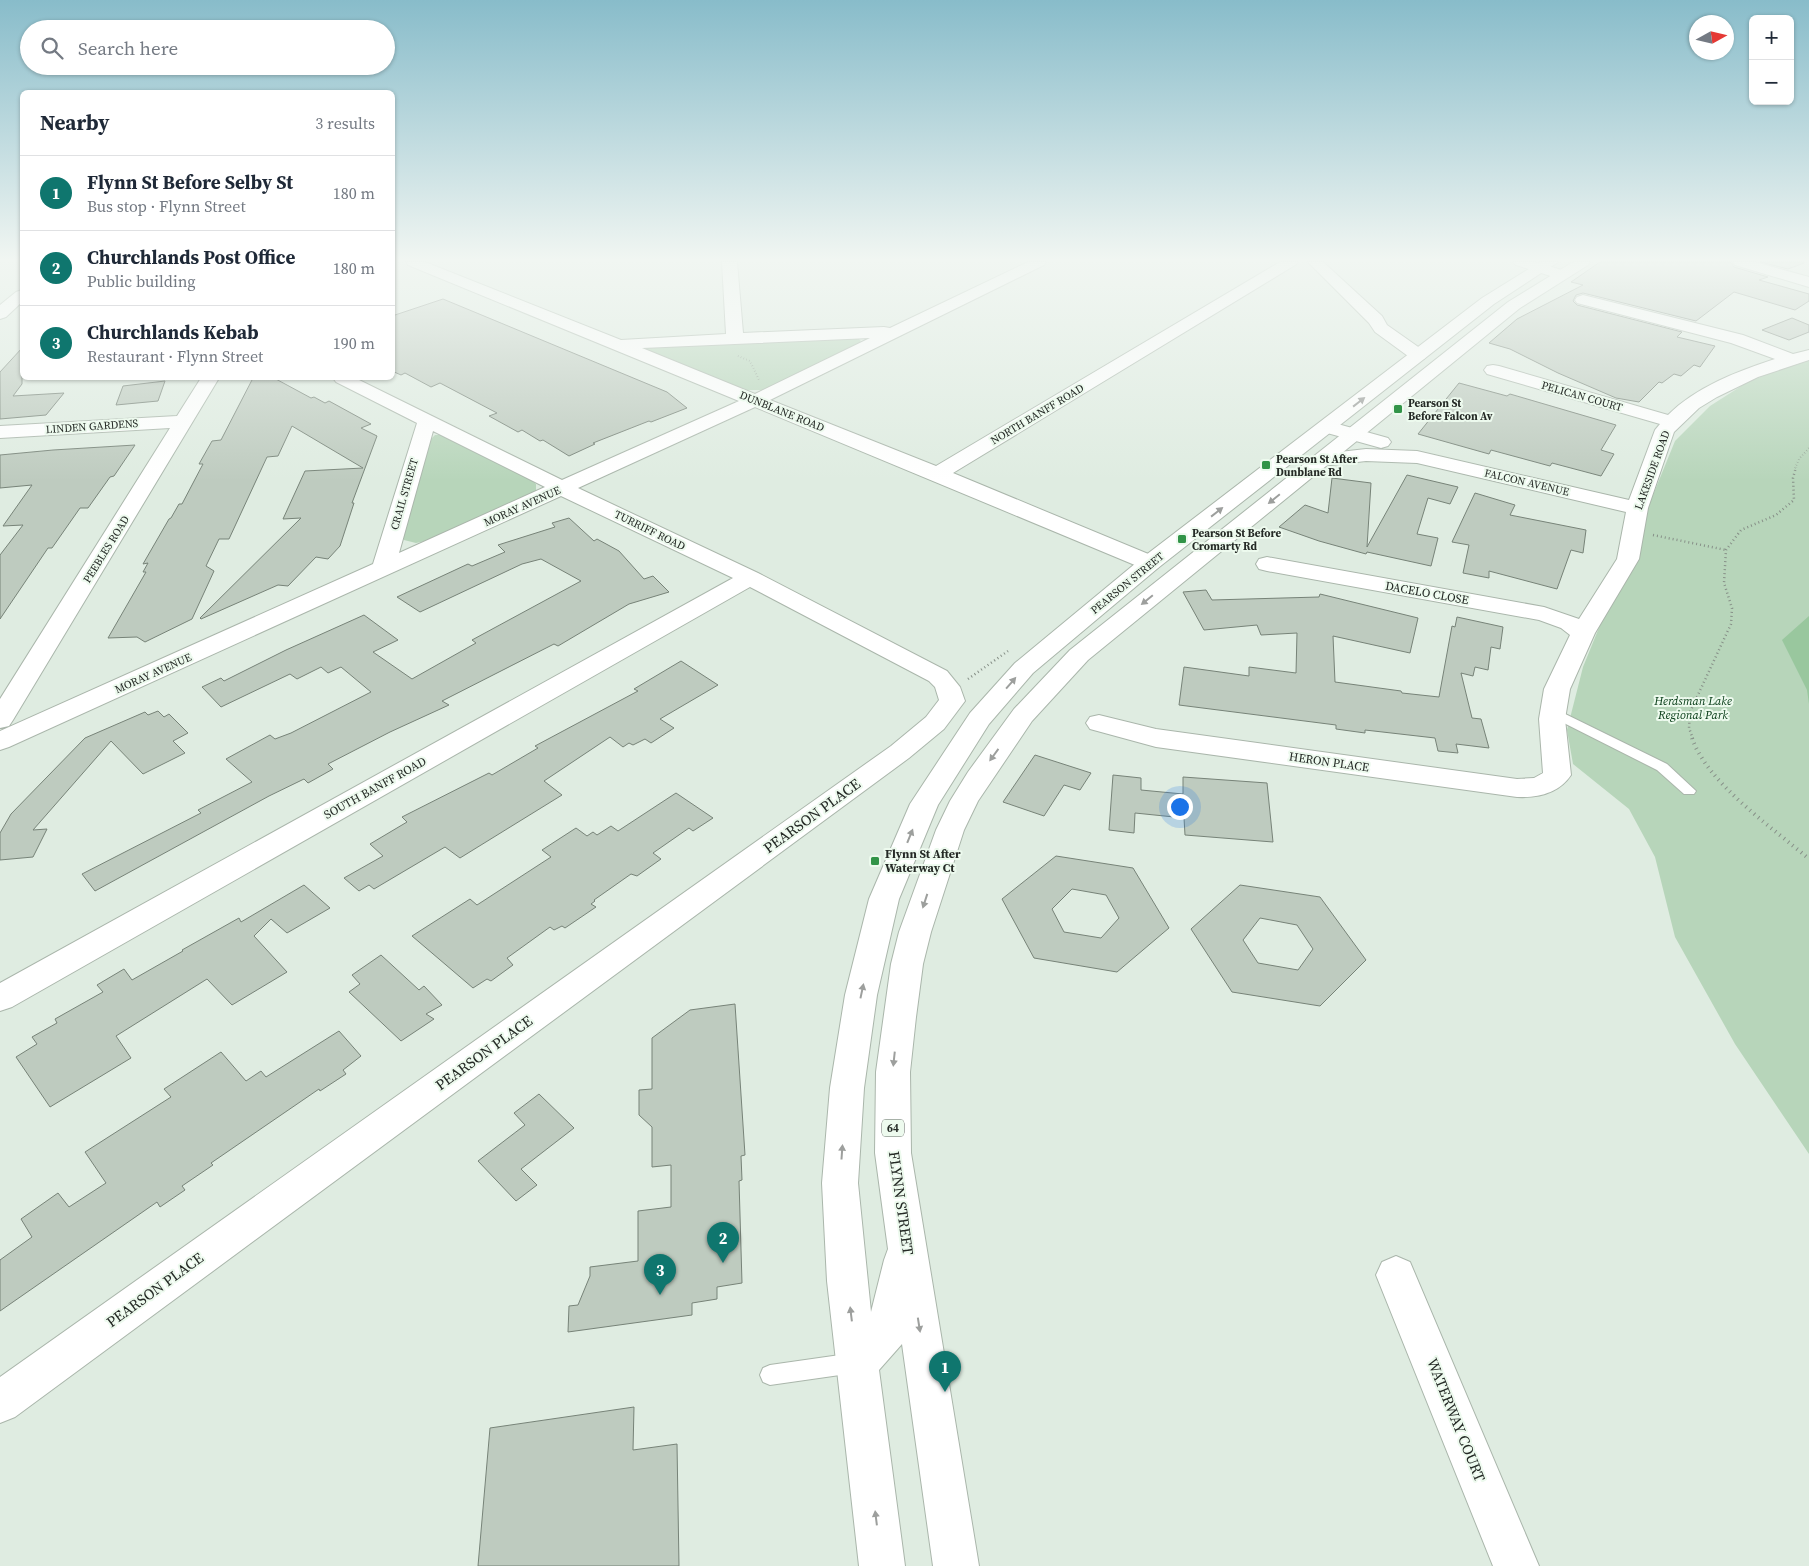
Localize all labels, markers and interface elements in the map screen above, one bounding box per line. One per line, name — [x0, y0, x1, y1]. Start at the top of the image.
north arrow — [1689, 15, 1734, 60]
map controls — [1749, 15, 1794, 105]
button: + — [1749, 15, 1794, 60]
search box — [20, 20, 395, 75]
icon: search — [38, 34, 66, 62]
text: Search here — [78, 35, 178, 61]
button: − — [1749, 60, 1794, 105]
text: Nearby — [40, 108, 110, 137]
text: 3 results — [315, 112, 375, 134]
text: Flynn St Before Selby St — [87, 169, 293, 195]
text: 1 — [52, 182, 60, 204]
text: 180 m — [333, 182, 375, 204]
text: Bus stop · Flynn Street — [87, 195, 246, 217]
text: Churchlands Post Office — [87, 244, 295, 270]
text: 2 — [52, 257, 60, 279]
text: 180 m — [333, 257, 375, 279]
text: Public building — [87, 270, 196, 292]
text: Churchlands Kebab — [87, 319, 259, 345]
text: 3 — [52, 332, 60, 354]
text: 190 m — [333, 332, 375, 354]
text: Restaurant · Flynn Street — [87, 345, 263, 367]
street label: PELICAN COURT — [1540, 378, 1624, 415]
street label: NORTH BANFF ROAD — [988, 381, 1087, 448]
street label: DUNBLANE ROAD — [737, 388, 827, 435]
one-way arrow — [1352, 396, 1365, 407]
place label: Pearson St Before Falcon Av — [1408, 396, 1493, 424]
marker: Pearson St Before Falcon Av — [1392, 403, 1404, 415]
street label: LINDEN GARDENS — [45, 416, 139, 437]
street label: LAKESIDE ROAD — [1631, 428, 1674, 512]
place label: Pearson St After Dunblane Rd — [1276, 452, 1358, 480]
street label: CRAIL STREET — [387, 456, 422, 532]
marker: Pearson St After Dunblane Rd — [1260, 459, 1272, 471]
street label: FALCON AVENUE — [1483, 465, 1571, 500]
street label: MORAY AVENUE — [482, 483, 563, 530]
one-way arrow — [1268, 493, 1281, 504]
street label: TURRIFF ROAD — [612, 507, 688, 554]
one-way arrow — [1210, 507, 1224, 517]
street label: PEEBLES ROAD — [80, 513, 133, 586]
place label: Pearson St Before Cromarty Rd — [1192, 526, 1281, 554]
marker: Pearson St Before Cromarty Rd — [1176, 533, 1188, 545]
street label: PEARSON STREET — [1087, 549, 1167, 618]
street label: DACELO CLOSE — [1384, 578, 1470, 608]
one-way arrow — [1141, 595, 1154, 606]
street label: MORAY AVENUE — [113, 650, 194, 697]
one-way arrow — [1005, 677, 1017, 689]
park label: Herdsman Lake Regional Park — [1653, 693, 1732, 723]
one-way arrow — [989, 748, 1000, 761]
street label: HERON PLACE — [1288, 748, 1370, 776]
street label: SOUTH BANFF ROAD — [321, 753, 429, 823]
street label: PEARSON PLACE — [759, 773, 865, 858]
your location — [1167, 794, 1193, 820]
one-way arrow — [907, 829, 915, 843]
place label: Flynn St After Waterway Ct — [885, 846, 961, 876]
marker: Flynn St After Waterway Ct — [869, 855, 881, 867]
one-way arrow — [921, 893, 928, 908]
one-way arrow — [858, 983, 866, 999]
street label: PEARSON PLACE — [431, 1010, 537, 1095]
one-way arrow — [890, 1052, 898, 1068]
road number: 64 — [882, 1120, 904, 1136]
one-way arrow — [839, 1144, 847, 1160]
street label: FLYNN STREET — [884, 1150, 919, 1256]
pin: 2 — [707, 1222, 739, 1263]
street label: PEARSON PLACE — [102, 1247, 208, 1332]
pin: 3 — [644, 1254, 676, 1295]
one-way arrow — [847, 1306, 855, 1322]
one-way arrow — [915, 1317, 923, 1333]
pin: 1 — [929, 1351, 961, 1392]
street label: WATERWAY COURT — [1422, 1355, 1491, 1485]
one-way arrow — [872, 1509, 880, 1525]

